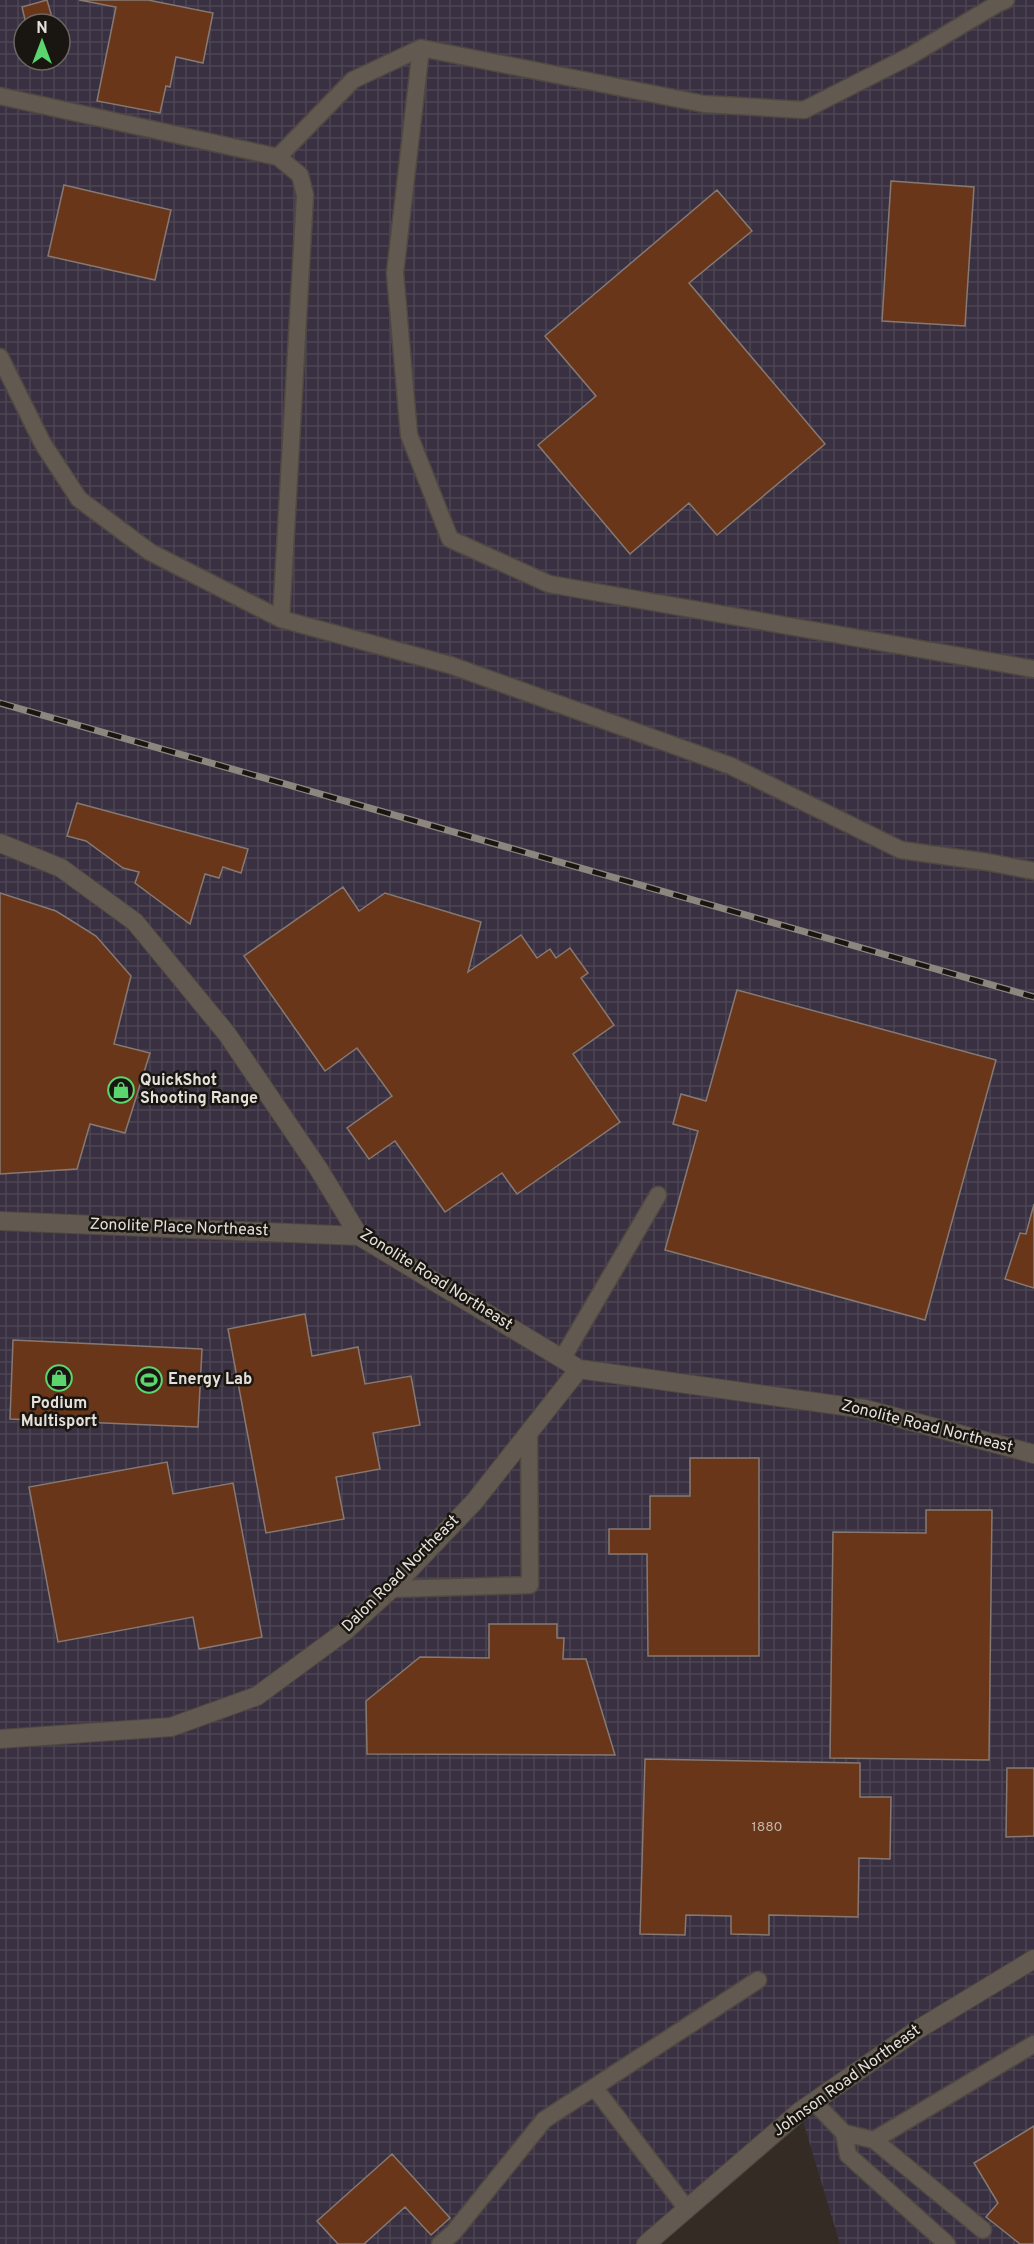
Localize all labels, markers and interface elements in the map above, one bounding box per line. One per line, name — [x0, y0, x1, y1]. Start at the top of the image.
north arrow — [12, 12, 72, 72]
text: N — [36, 19, 48, 39]
place label: QuickShot Shooting Range — [140, 1071, 258, 1109]
shop icon: QuickShot Shooting Range — [106, 1075, 136, 1105]
street label: Zonolite Place Northeast — [89, 1215, 269, 1241]
street label: Zonolite Road Northeast — [356, 1225, 516, 1335]
shop icon: Podium Multisport — [44, 1363, 74, 1393]
sports icon: Energy Lab — [134, 1365, 164, 1395]
place label: Energy Lab — [168, 1370, 252, 1390]
place label: Podium Multisport — [21, 1394, 97, 1432]
street label: Zonolite Road Northeast — [839, 1396, 1015, 1458]
street label: Dalon Road Northeast — [338, 1511, 464, 1637]
house number: 1880 — [751, 1819, 783, 1836]
street label: Johnson Road Northeast — [769, 2021, 925, 2141]

